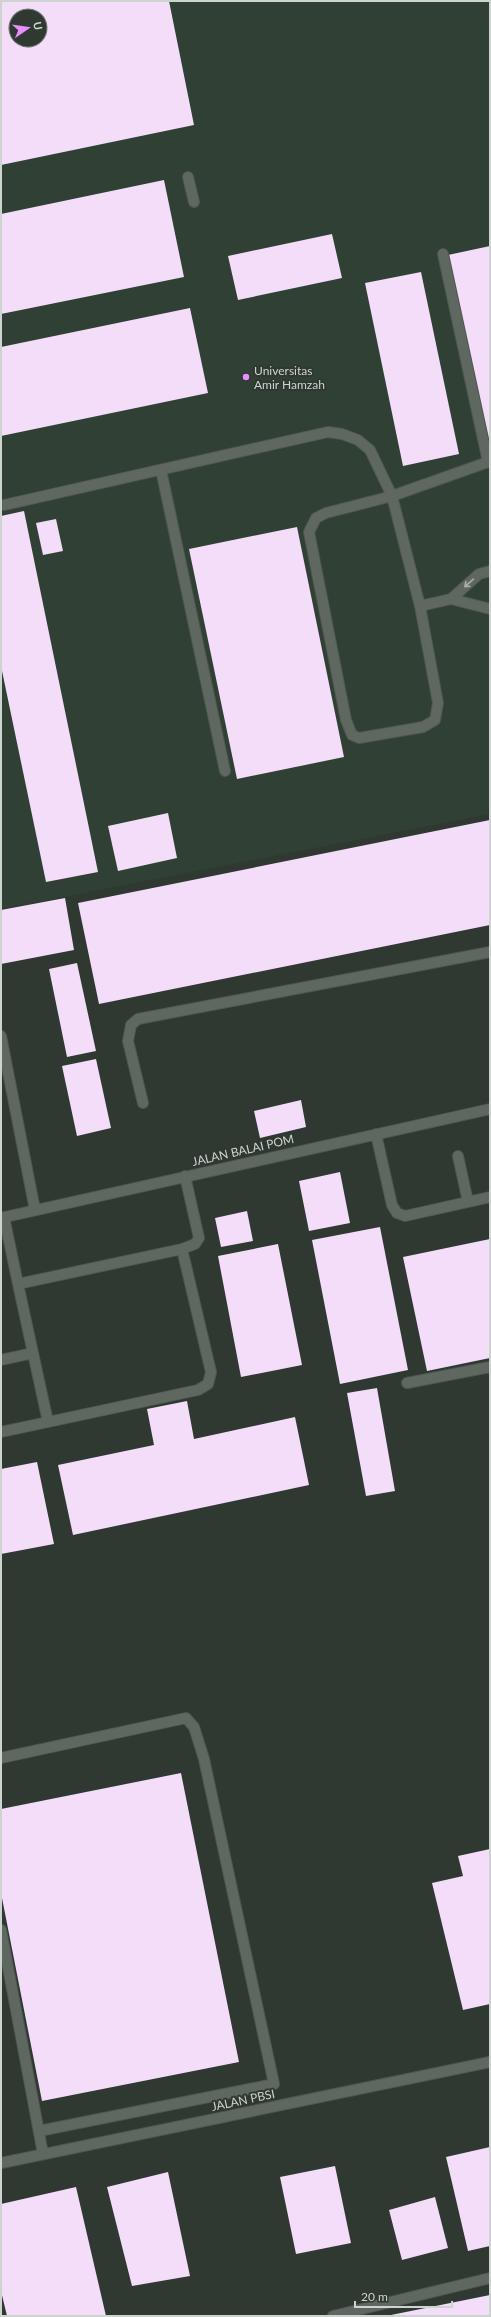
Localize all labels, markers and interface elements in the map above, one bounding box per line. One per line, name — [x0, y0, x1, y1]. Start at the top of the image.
north arrow — [8, 8, 48, 48]
text: U — [31, 20, 45, 31]
place label: Universitas Amir Hamzah — [254, 363, 325, 392]
marker: Universitas Amir Hamzah — [241, 372, 251, 382]
one-way arrow — [464, 578, 475, 587]
street label: JALAN BALAI POM — [191, 1131, 295, 1169]
street label: JALAN PBSI — [210, 2086, 276, 2114]
scale bar — [355, 2283, 452, 2309]
text: 20 m — [361, 2289, 388, 2304]

